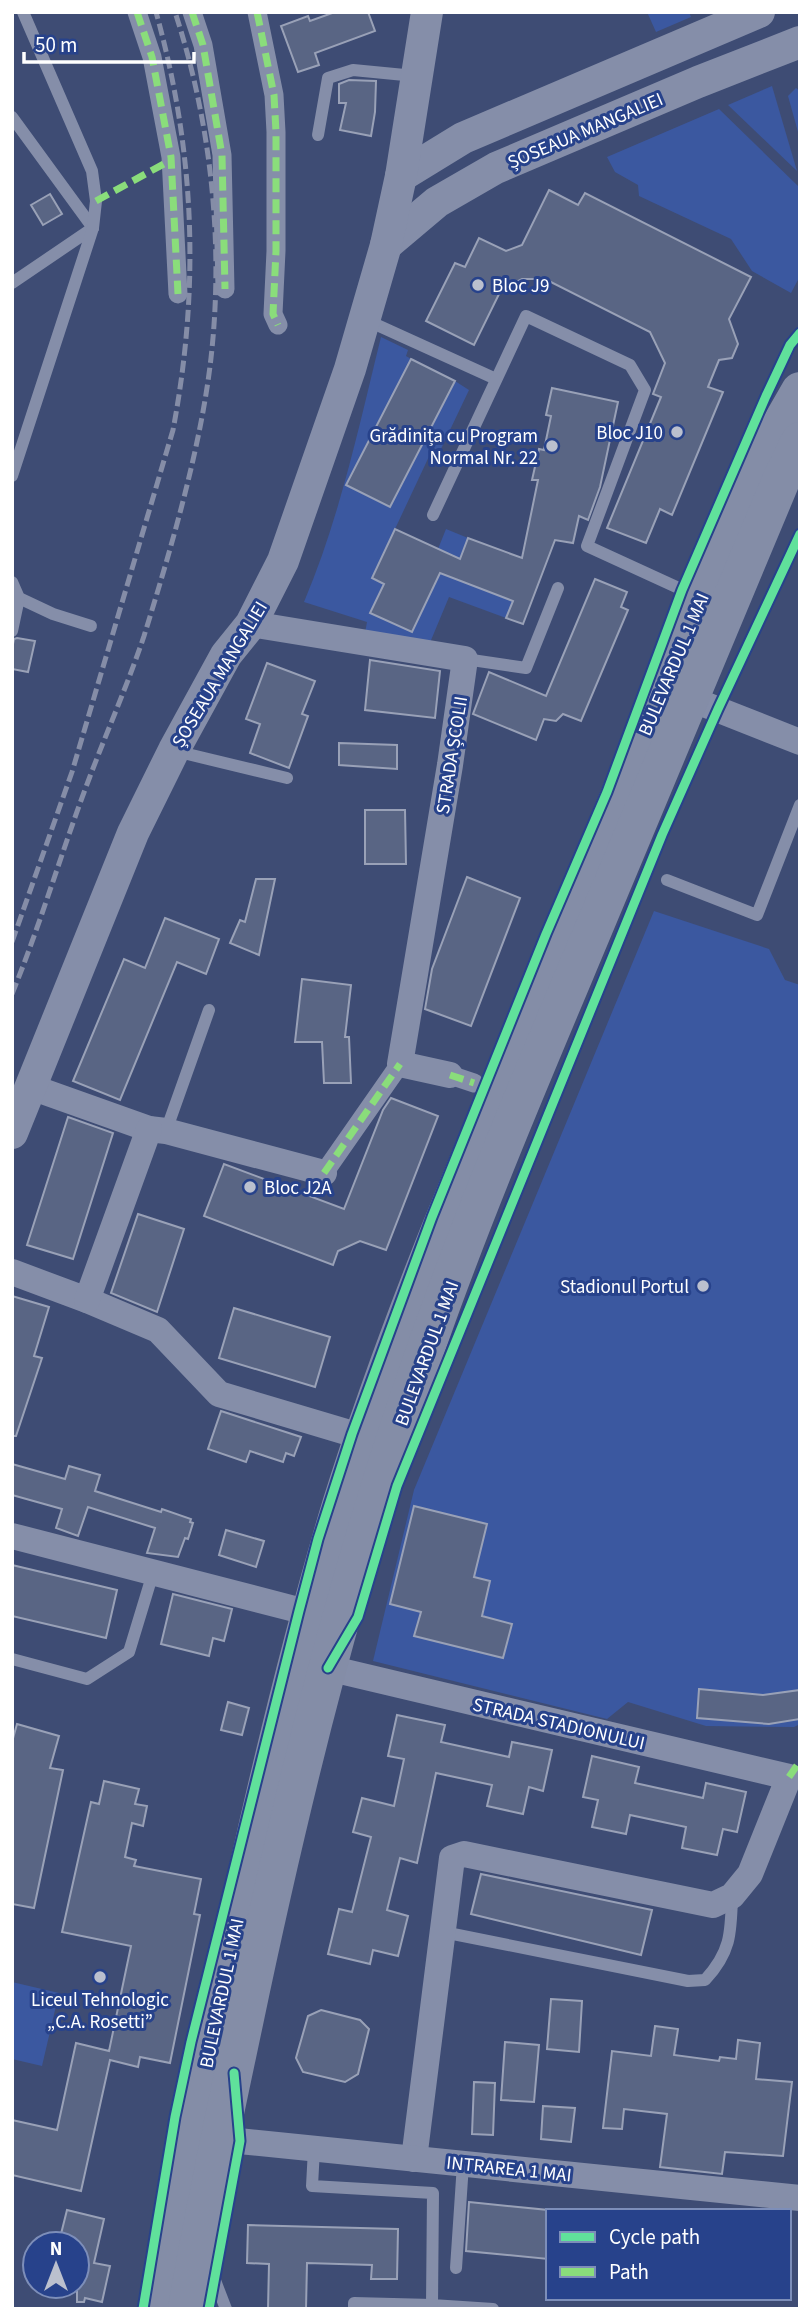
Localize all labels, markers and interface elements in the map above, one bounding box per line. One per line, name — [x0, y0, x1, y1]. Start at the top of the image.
scale bar — [24, 21, 194, 65]
text: 50 m — [35, 30, 77, 60]
street label: ȘOSEAUA MANGALIEI — [504, 86, 668, 176]
place label: Bloc J9 — [492, 273, 549, 300]
marker: Bloc J9 — [470, 277, 486, 293]
place label: Bloc J10 — [596, 420, 663, 447]
place label: Grădinița cu Program Normal Nr. 22 — [370, 423, 538, 472]
marker: Bloc J10 — [669, 424, 685, 440]
marker: Grădinița cu Program Normal Nr. 22 — [544, 438, 560, 454]
street label: BULEVARDUL 1 MAI — [632, 589, 717, 740]
street label: ȘOSEAUA MANGALIEI — [166, 596, 275, 753]
street label: STRADA ȘCOLII — [430, 694, 475, 816]
place label: Bloc J2A — [264, 1175, 332, 1202]
marker: Bloc J2A — [242, 1179, 258, 1195]
place label: Stadionul Portul — [560, 1274, 689, 1301]
street label: BULEVARDUL 1 MAI — [389, 1277, 466, 1430]
marker: Stadionul Portul — [695, 1278, 711, 1294]
street label: STRADA STADIONULUI — [470, 1692, 647, 1757]
street label: BULEVARDUL 1 MAI — [193, 1916, 252, 2071]
marker: Liceul Tehnologic „C.A. Rosetti” — [92, 1969, 108, 1985]
place label: Liceul Tehnologic „C.A. Rosetti” — [31, 1987, 169, 2036]
street label: INTRAREA 1 MAI — [445, 2149, 573, 2189]
legend — [546, 2209, 791, 2300]
text: Cycle path — [609, 2222, 700, 2252]
north arrow — [21, 2230, 91, 2300]
text: N — [50, 2236, 62, 2263]
text: Path — [609, 2257, 649, 2287]

